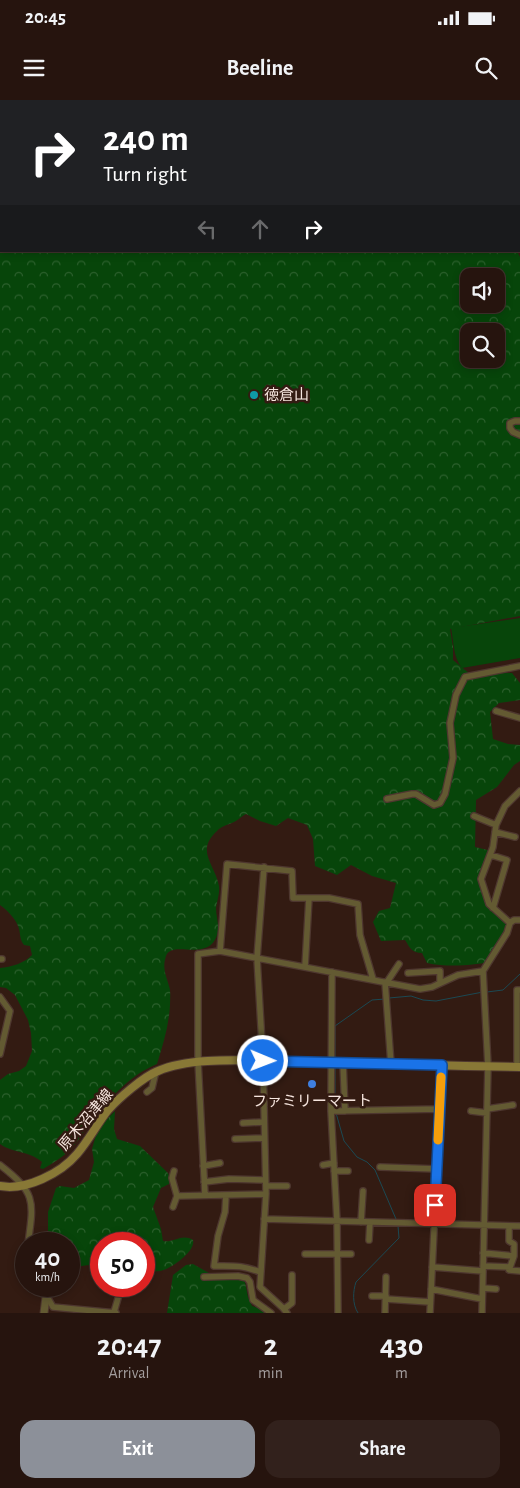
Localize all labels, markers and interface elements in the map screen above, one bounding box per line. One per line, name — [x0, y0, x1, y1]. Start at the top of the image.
text: 20:45 — [25, 8, 66, 27]
icon: menu — [20, 54, 48, 82]
icon: search — [472, 54, 500, 82]
text: Beeline — [227, 57, 293, 79]
icon: right — [20, 120, 85, 185]
text: 240 m — [103, 122, 189, 157]
text: Turn right — [103, 163, 187, 185]
icon: left — [193, 215, 221, 243]
icon: ahead — [246, 215, 274, 243]
icon: right — [299, 215, 327, 243]
map controls — [460, 268, 505, 368]
button: sound — [460, 268, 505, 313]
button: search — [460, 323, 505, 368]
place label: 徳倉山 — [264, 387, 309, 403]
marker: 徳倉山 — [248, 389, 260, 401]
position arrow — [236, 1034, 288, 1086]
marker: ファミリーマート — [306, 1078, 318, 1090]
street label: 原木沼津線 — [55, 1086, 116, 1154]
place label: ファミリーマート — [252, 1094, 372, 1109]
pin — [414, 1184, 456, 1226]
icon: arrive — [421, 1191, 449, 1219]
speed limit sign: 50 — [90, 1232, 155, 1297]
text: 40 — [35, 1246, 60, 1271]
text: km/h — [35, 1271, 60, 1283]
text: 20:47 — [97, 1331, 161, 1361]
text: 2 — [263, 1331, 278, 1361]
text: 430 — [380, 1331, 423, 1361]
text: Arrival — [108, 1365, 150, 1381]
text: min — [258, 1365, 283, 1381]
text: m — [395, 1365, 408, 1381]
button: Exit — [20, 1420, 255, 1478]
button: Share — [265, 1420, 500, 1478]

